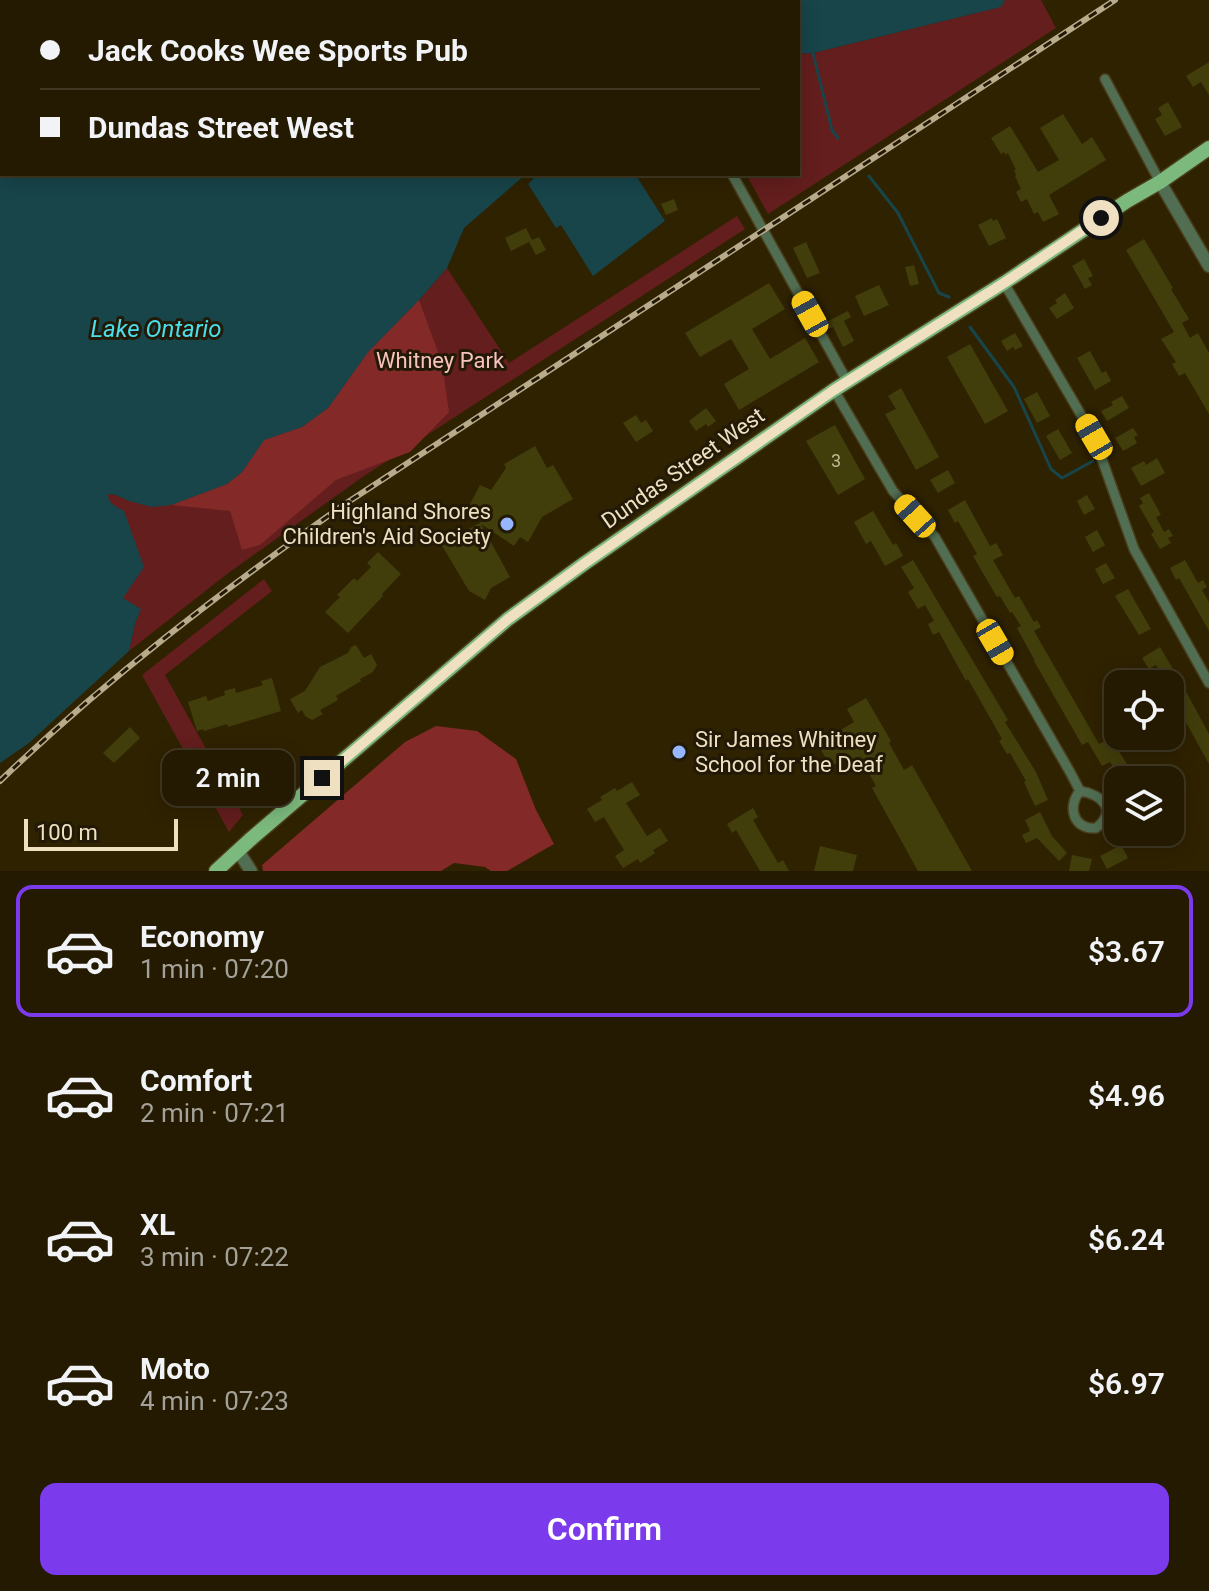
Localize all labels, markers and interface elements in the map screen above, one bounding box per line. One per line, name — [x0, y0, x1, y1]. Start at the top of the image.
text: Jack Cooks Wee Sports Pub — [88, 33, 468, 68]
text: Dundas Street West — [88, 110, 354, 145]
route start — [1083, 200, 1119, 236]
car — [788, 287, 832, 341]
water label: Lake Ontario — [91, 315, 222, 343]
park label: Whitney Park — [376, 348, 505, 373]
street label: Dundas Street West — [597, 402, 769, 534]
car — [1072, 410, 1116, 464]
house number: 3 — [831, 450, 841, 471]
car — [890, 490, 940, 542]
place label: Highland Shores Children's Aid Society — [282, 499, 492, 549]
marker: Highland Shores Children's Aid Society — [498, 515, 516, 533]
car — [973, 615, 1017, 669]
map controls — [1104, 670, 1184, 846]
button: locate — [1104, 670, 1184, 750]
place label: Sir James Whitney School for the Deaf — [695, 727, 883, 777]
marker: Sir James Whitney School for the Deaf — [670, 743, 688, 761]
callout: 2 min — [162, 750, 294, 806]
route end — [304, 760, 340, 796]
text: 2 min — [195, 763, 261, 793]
button: layers — [1104, 766, 1184, 846]
scale bar — [24, 815, 178, 851]
text: 100 m — [36, 820, 98, 845]
icon: car — [44, 915, 116, 987]
text: Economy — [140, 919, 264, 954]
text: $3.67 — [1088, 934, 1165, 969]
text: 1 min · 07:20 — [140, 954, 289, 984]
icon: car — [44, 1059, 116, 1131]
text: Comfort — [140, 1063, 252, 1098]
text: $4.96 — [1088, 1078, 1165, 1113]
text: 2 min · 07:21 — [140, 1098, 289, 1128]
icon: car — [44, 1203, 116, 1275]
text: XL — [140, 1207, 175, 1242]
text: $6.24 — [1088, 1222, 1165, 1257]
text: 3 min · 07:22 — [140, 1242, 289, 1272]
icon: car — [44, 1347, 116, 1419]
text: Moto — [140, 1351, 210, 1386]
text: $6.97 — [1088, 1366, 1165, 1401]
text: 4 min · 07:23 — [140, 1386, 289, 1416]
button: Confirm — [40, 1483, 1169, 1575]

